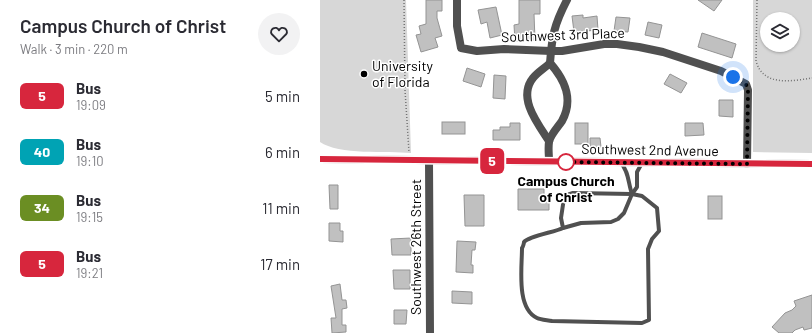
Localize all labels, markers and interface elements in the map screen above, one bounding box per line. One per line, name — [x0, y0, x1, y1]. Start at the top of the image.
map controls — [760, 12, 800, 52]
button: layers — [760, 12, 800, 52]
button: heart — [258, 13, 300, 55]
text: Campus Church of Christ — [20, 14, 226, 37]
street label: Southwest 3rd Place — [501, 24, 625, 45]
text: Walk · 3 min · 220 m — [20, 41, 128, 57]
place label: University of Florida — [372, 57, 434, 90]
your location — [723, 67, 743, 87]
marker: University of Florida — [359, 69, 369, 79]
text: Bus — [76, 79, 101, 97]
text: 5 — [38, 87, 46, 104]
text: 5 min — [265, 87, 300, 105]
text: 19:09 — [76, 97, 106, 113]
text: Bus — [76, 135, 101, 153]
street label: Southwest 2nd Avenue — [581, 140, 719, 159]
text: 40 — [34, 143, 50, 160]
text: 6 min — [265, 143, 300, 161]
line badge: 5 — [479, 148, 505, 174]
text: 5 — [488, 152, 496, 169]
text: 19:10 — [76, 153, 104, 169]
marker: Campus Church of Christ — [557, 153, 575, 171]
place label: Campus Church of Christ — [517, 172, 615, 205]
street label: Southwest 26th Street — [407, 179, 424, 315]
text: Bus — [76, 191, 101, 209]
text: 34 — [34, 199, 50, 216]
text: 11 min — [262, 199, 300, 217]
text: 19:15 — [76, 209, 103, 225]
text: Bus — [76, 247, 101, 265]
text: 5 — [38, 255, 46, 272]
text: 17 min — [260, 255, 300, 273]
text: 19:21 — [76, 265, 103, 281]

